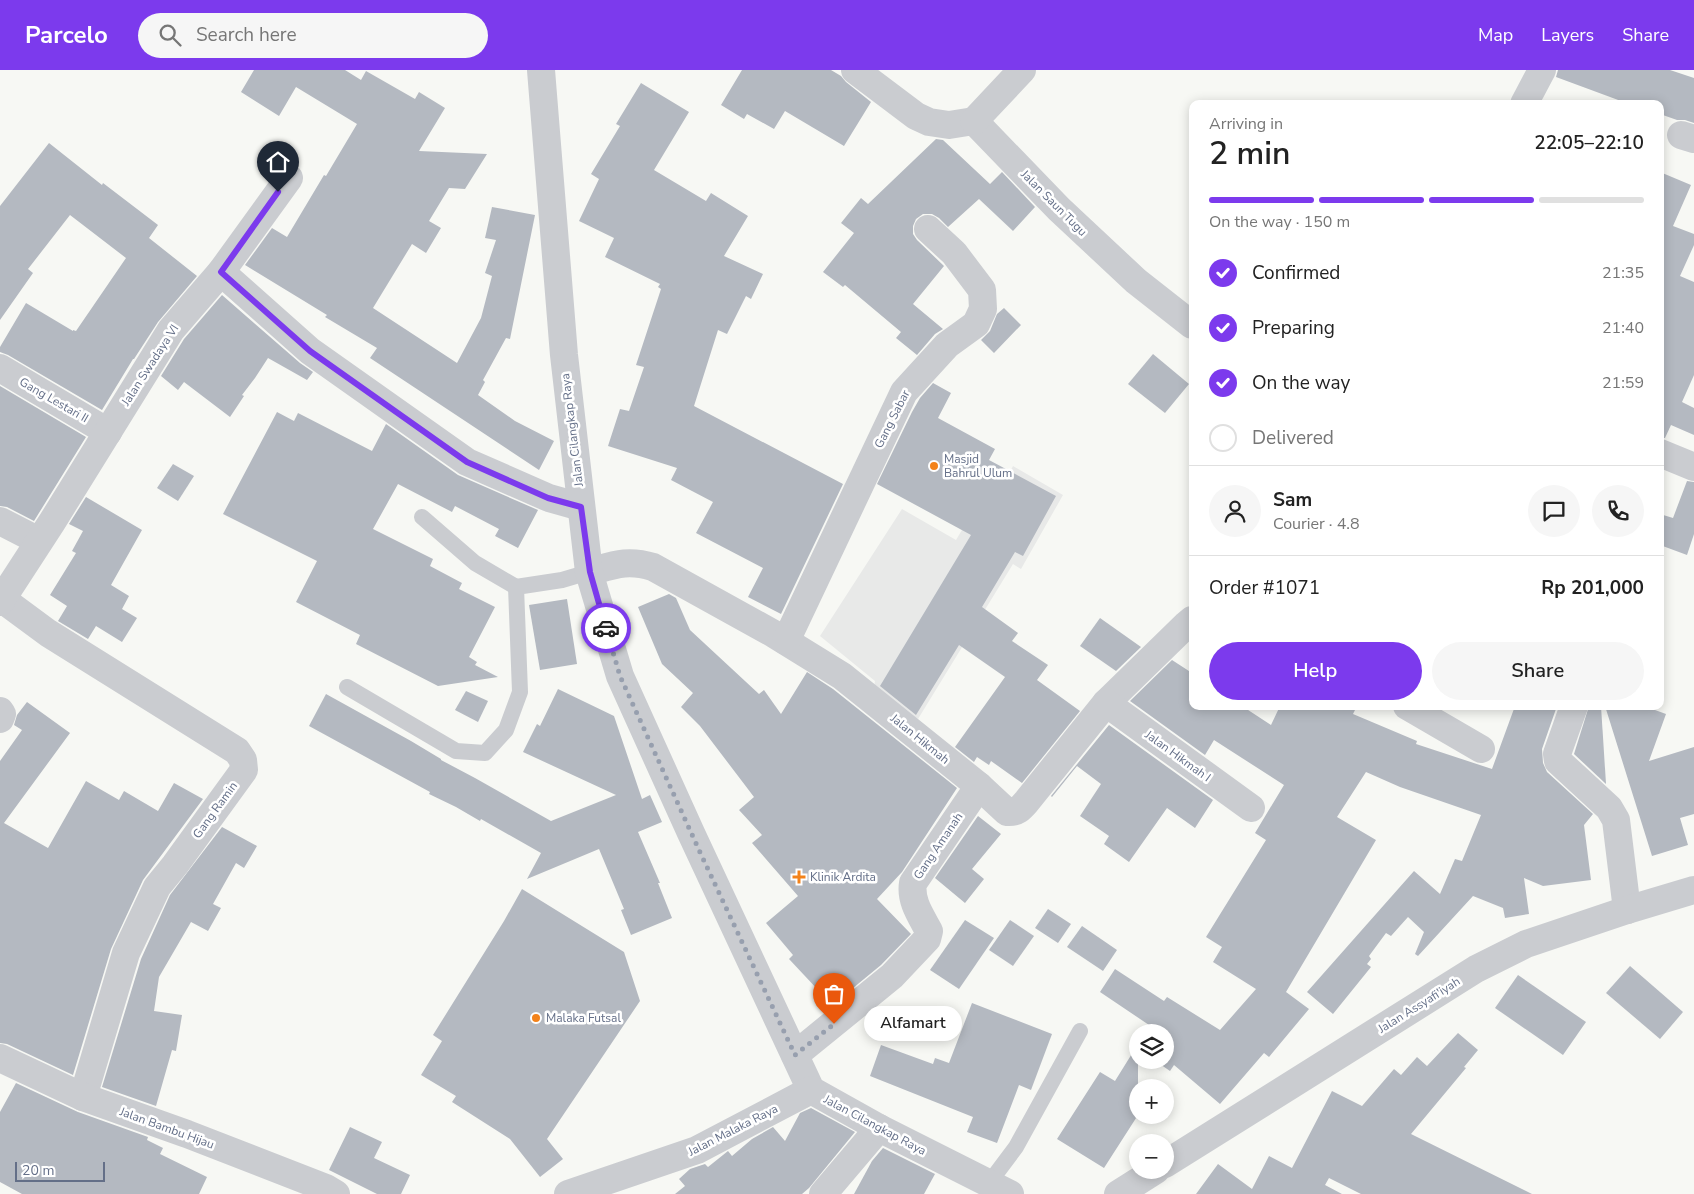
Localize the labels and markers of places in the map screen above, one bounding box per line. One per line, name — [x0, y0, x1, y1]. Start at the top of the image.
pin — [257, 141, 299, 192]
place label: Masjid Bahrul Ulum — [944, 451, 1012, 481]
marker: Masjid Bahrul Ulum — [928, 460, 940, 472]
place label: Klinik Ardita — [810, 869, 876, 885]
marker: Klinik Ardita — [792, 870, 806, 884]
pin — [813, 973, 855, 1024]
callout: Alfamart — [864, 1006, 962, 1042]
place label: Malaka Futsal — [546, 1010, 621, 1026]
marker: Malaka Futsal — [530, 1012, 542, 1024]

